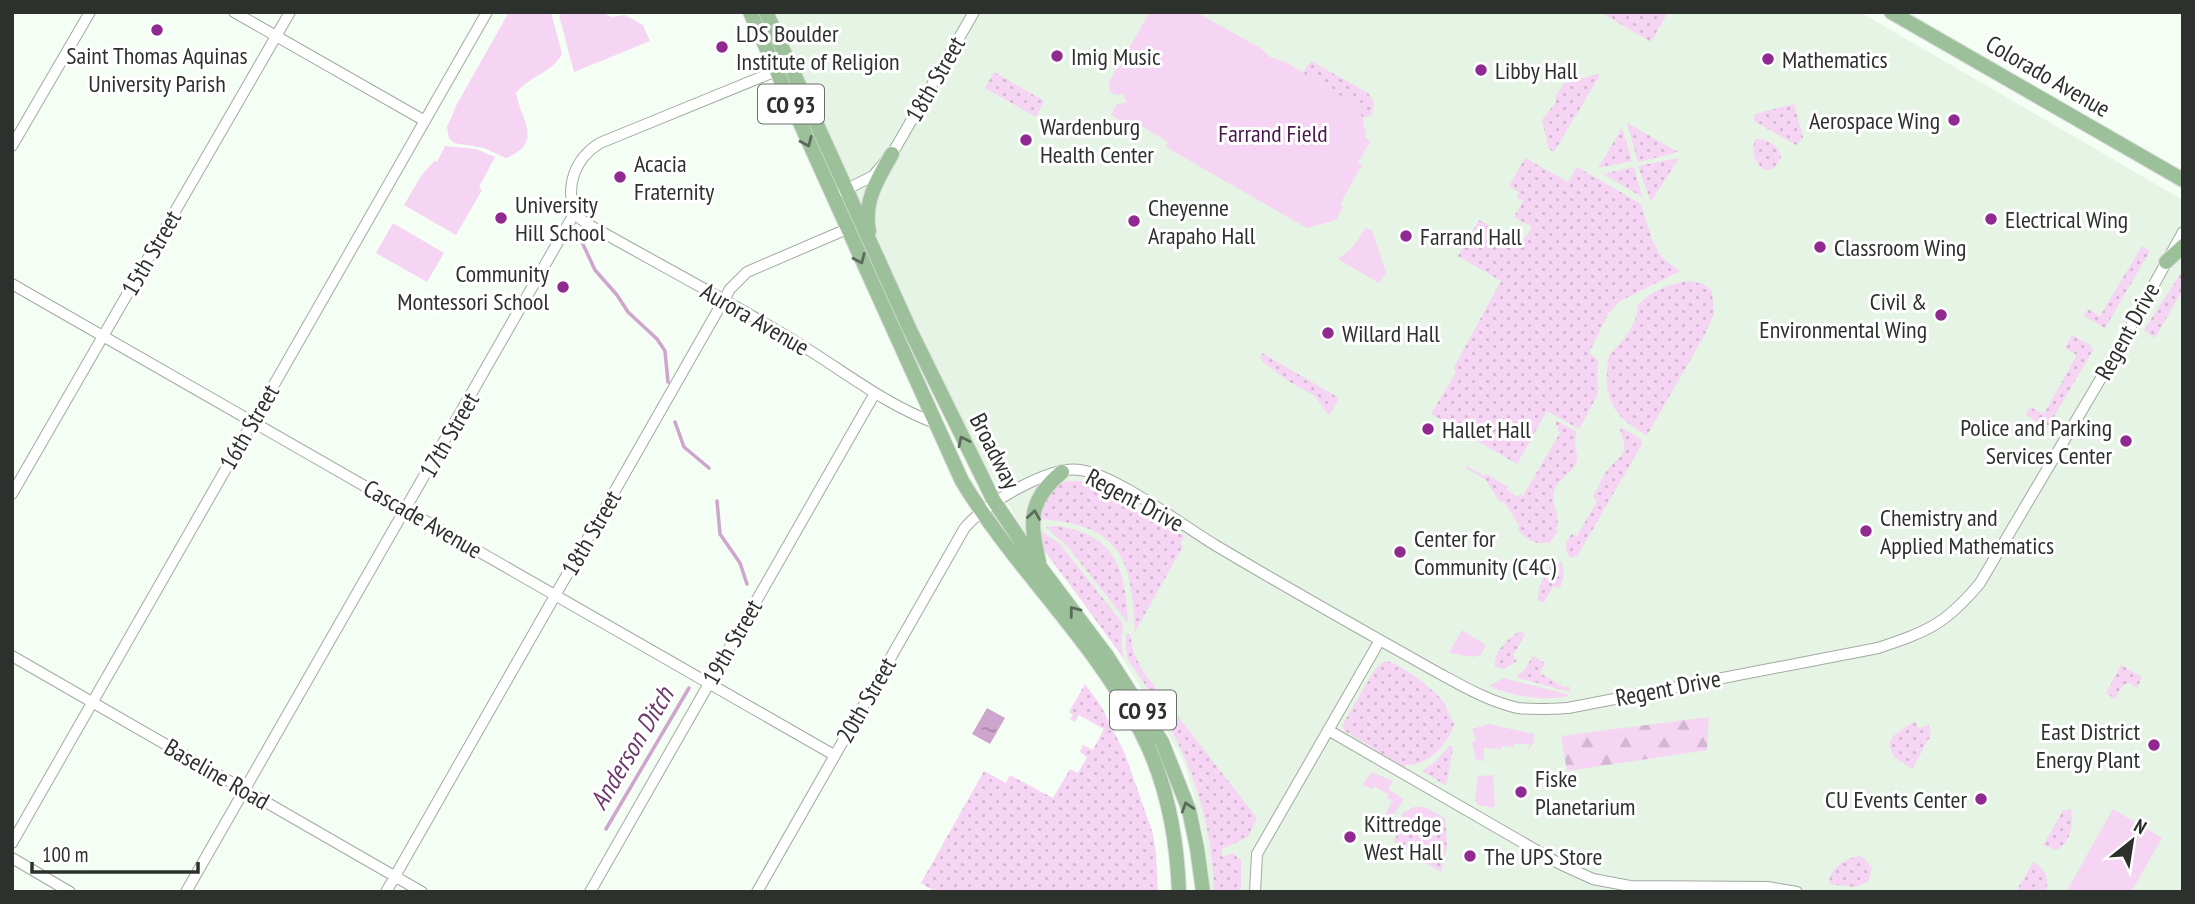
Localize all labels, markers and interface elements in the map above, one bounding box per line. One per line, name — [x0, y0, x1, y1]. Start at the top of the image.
place label: LDS Boulder Institute of Religion — [736, 18, 900, 77]
marker: Saint Thomas Aquinas University Parish — [149, 22, 165, 38]
street label: Colorado Avenue — [1980, 28, 2116, 124]
street label: 18th Street — [898, 30, 972, 127]
marker: LDS Boulder Institute of Religion — [714, 39, 730, 55]
place label: Saint Thomas Aquinas University Parish — [66, 40, 248, 99]
place label: Imig Music — [1071, 41, 1161, 72]
place label: Mathematics — [1782, 44, 1888, 75]
marker: Imig Music — [1049, 48, 1065, 64]
marker: Mathematics — [1760, 51, 1776, 67]
place label: Libby Hall — [1495, 55, 1578, 86]
marker: Libby Hall — [1473, 62, 1489, 78]
road number: CO 93 — [758, 85, 824, 124]
place label: Aerospace Wing — [1809, 105, 1940, 136]
place label: Wardenburg Health Center — [1040, 111, 1154, 170]
marker: Aerospace Wing — [1946, 112, 1962, 128]
park label: Farrand Field — [1218, 118, 1328, 149]
marker: Wardenburg Health Center — [1018, 132, 1034, 148]
one-way arrow — [799, 135, 813, 147]
place label: Acacia Fraternity — [634, 148, 714, 207]
marker: Acacia Fraternity — [612, 169, 628, 185]
place label: University Hill School — [515, 189, 605, 248]
place label: Cheyenne Arapaho Hall — [1148, 192, 1256, 251]
street label: 15th Street — [114, 204, 188, 301]
place label: Electrical Wing — [2005, 204, 2128, 235]
marker: University Hill School — [493, 210, 509, 226]
marker: Electrical Wing — [1983, 211, 1999, 227]
marker: Cheyenne Arapaho Hall — [1126, 213, 1142, 229]
place label: Farrand Hall — [1420, 221, 1522, 252]
marker: Farrand Hall — [1398, 228, 1414, 244]
place label: Classroom Wing — [1834, 232, 1966, 263]
marker: Classroom Wing — [1812, 239, 1828, 255]
one-way arrow — [852, 252, 866, 264]
place label: Community Montessori School — [397, 258, 549, 317]
street label: Aurora Avenue — [695, 276, 815, 362]
street label: Regent Drive — [2088, 277, 2166, 385]
marker: Community Montessori School — [555, 279, 571, 295]
place label: Civil & Environmental Wing — [1759, 286, 1927, 345]
marker: Civil & Environmental Wing — [1933, 307, 1949, 323]
place label: Willard Hall — [1342, 318, 1440, 349]
marker: Willard Hall — [1320, 325, 1336, 341]
street label: 16th Street — [212, 378, 286, 475]
street label: 17th Street — [412, 386, 486, 483]
street label: Broadway — [963, 408, 1027, 494]
place label: Police and Parking Services Center — [1960, 412, 2112, 471]
place label: Hallet Hall — [1442, 414, 1531, 445]
marker: Hallet Hall — [1420, 421, 1436, 437]
marker: Police and Parking Services Center — [2118, 433, 2134, 449]
one-way arrow — [958, 436, 972, 448]
street label: Regent Drive — [1081, 461, 1189, 539]
street label: Cascade Avenue — [358, 473, 488, 565]
street label: 18th Street — [554, 484, 628, 581]
place label: Chemistry and Applied Mathematics — [1880, 502, 2054, 561]
one-way arrow — [1026, 509, 1041, 521]
place label: Center for Community (C4C) — [1414, 523, 1556, 582]
marker: Chemistry and Applied Mathematics — [1858, 523, 1874, 539]
marker: Center for Community (C4C) — [1392, 544, 1408, 560]
street label: 19th Street — [695, 593, 769, 690]
one-way arrow — [1070, 607, 1082, 619]
street label: 20th Street — [829, 651, 903, 748]
street label: Regent Drive — [1613, 663, 1723, 713]
water label: Anderson Ditch — [582, 680, 681, 815]
road number: CO 93 — [1110, 690, 1176, 730]
place label: East District Energy Plant — [2036, 716, 2140, 775]
street label: Baseline Road — [159, 732, 275, 816]
marker: East District Energy Plant — [2146, 737, 2162, 753]
place label: Fiske Planetarium — [1535, 763, 1636, 822]
marker: Fiske Planetarium — [1513, 784, 1529, 800]
place label: CU Events Center — [1825, 784, 1967, 815]
marker: CU Events Center — [1973, 791, 1989, 807]
one-way arrow — [1181, 801, 1196, 813]
north arrow — [2097, 806, 2167, 876]
place label: Kittredge West Hall — [1364, 808, 1443, 867]
text: N — [2130, 813, 2151, 839]
marker: Kittredge West Hall — [1342, 829, 1358, 845]
scale bar — [32, 830, 198, 874]
text: 100 m — [42, 841, 88, 868]
place label: The UPS Store — [1484, 841, 1603, 872]
marker: The UPS Store — [1462, 848, 1478, 864]

